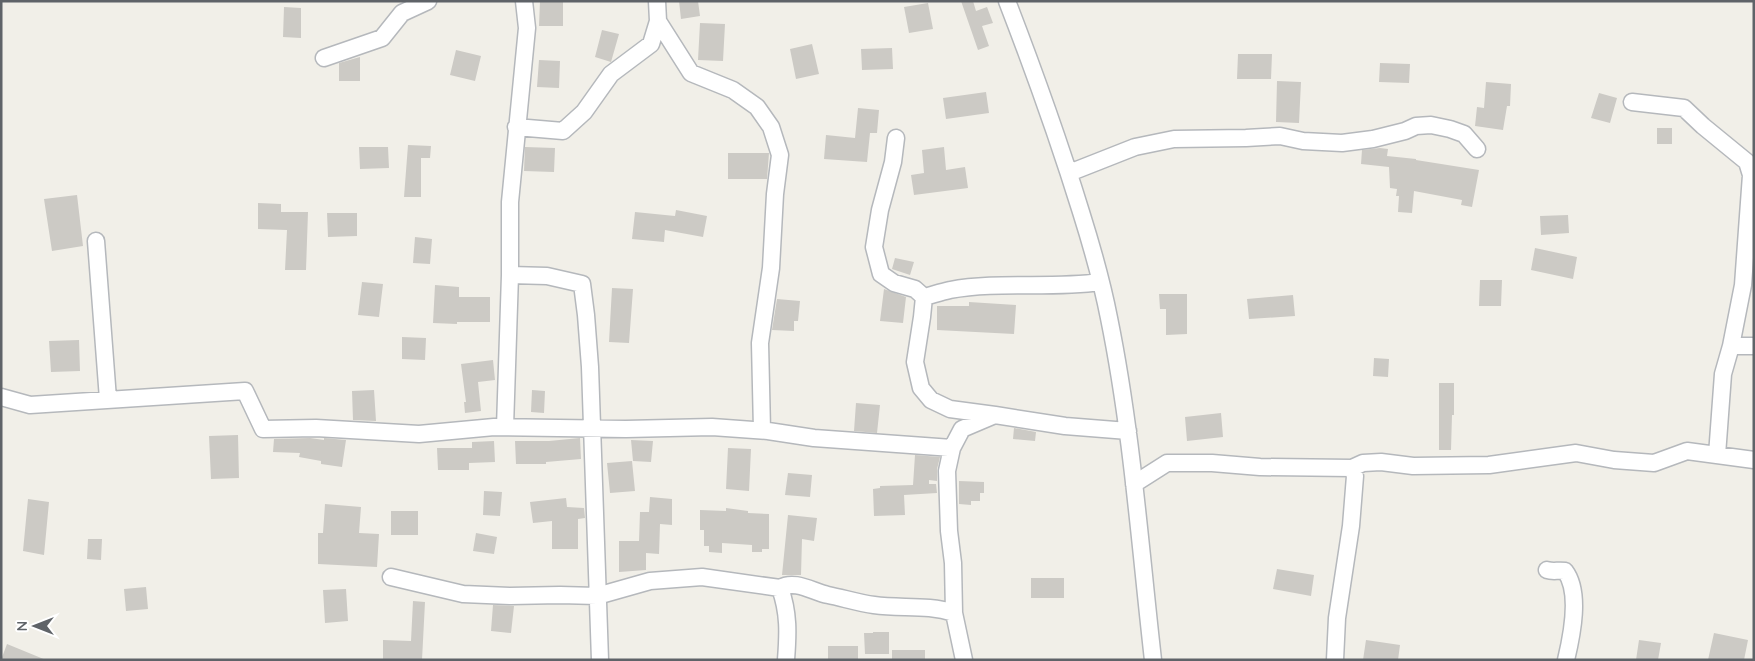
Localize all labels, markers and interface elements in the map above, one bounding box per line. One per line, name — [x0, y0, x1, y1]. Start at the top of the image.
north arrow — [10, 601, 60, 651]
text: N — [13, 621, 31, 631]

